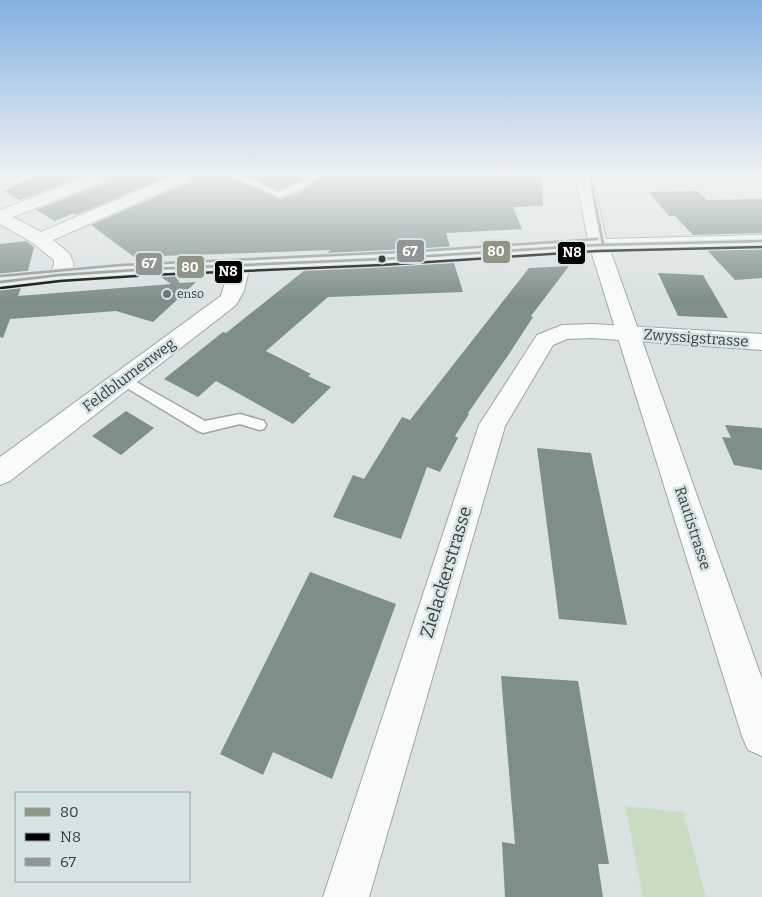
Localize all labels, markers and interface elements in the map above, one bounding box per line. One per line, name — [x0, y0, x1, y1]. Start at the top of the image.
line badge: 67 — [396, 239, 425, 263]
line badge: 80 — [482, 240, 511, 264]
line badge: N8 — [557, 241, 586, 265]
text: 67 — [402, 243, 418, 260]
text: 80 — [487, 243, 505, 260]
text: N8 — [562, 244, 582, 261]
line badge: 67 — [135, 252, 163, 276]
unlabelled marker — [377, 254, 387, 264]
text: 67 — [141, 255, 157, 272]
line badge: 80 — [176, 255, 205, 279]
text: 80 — [181, 259, 199, 276]
line badge: N8 — [214, 260, 243, 284]
text: N8 — [218, 263, 238, 280]
place label: enso — [177, 287, 204, 301]
marker: enso — [161, 288, 173, 300]
street label: Zwyssigstrasse — [643, 325, 749, 351]
street label: Feldblumenweg — [79, 334, 179, 416]
street label: Rautistrasse — [671, 484, 715, 572]
street label: Zielackerstrasse — [416, 504, 476, 640]
legend — [15, 792, 190, 882]
text: 80 — [60, 803, 79, 821]
text: N8 — [60, 828, 81, 846]
text: 67 — [60, 853, 77, 871]

